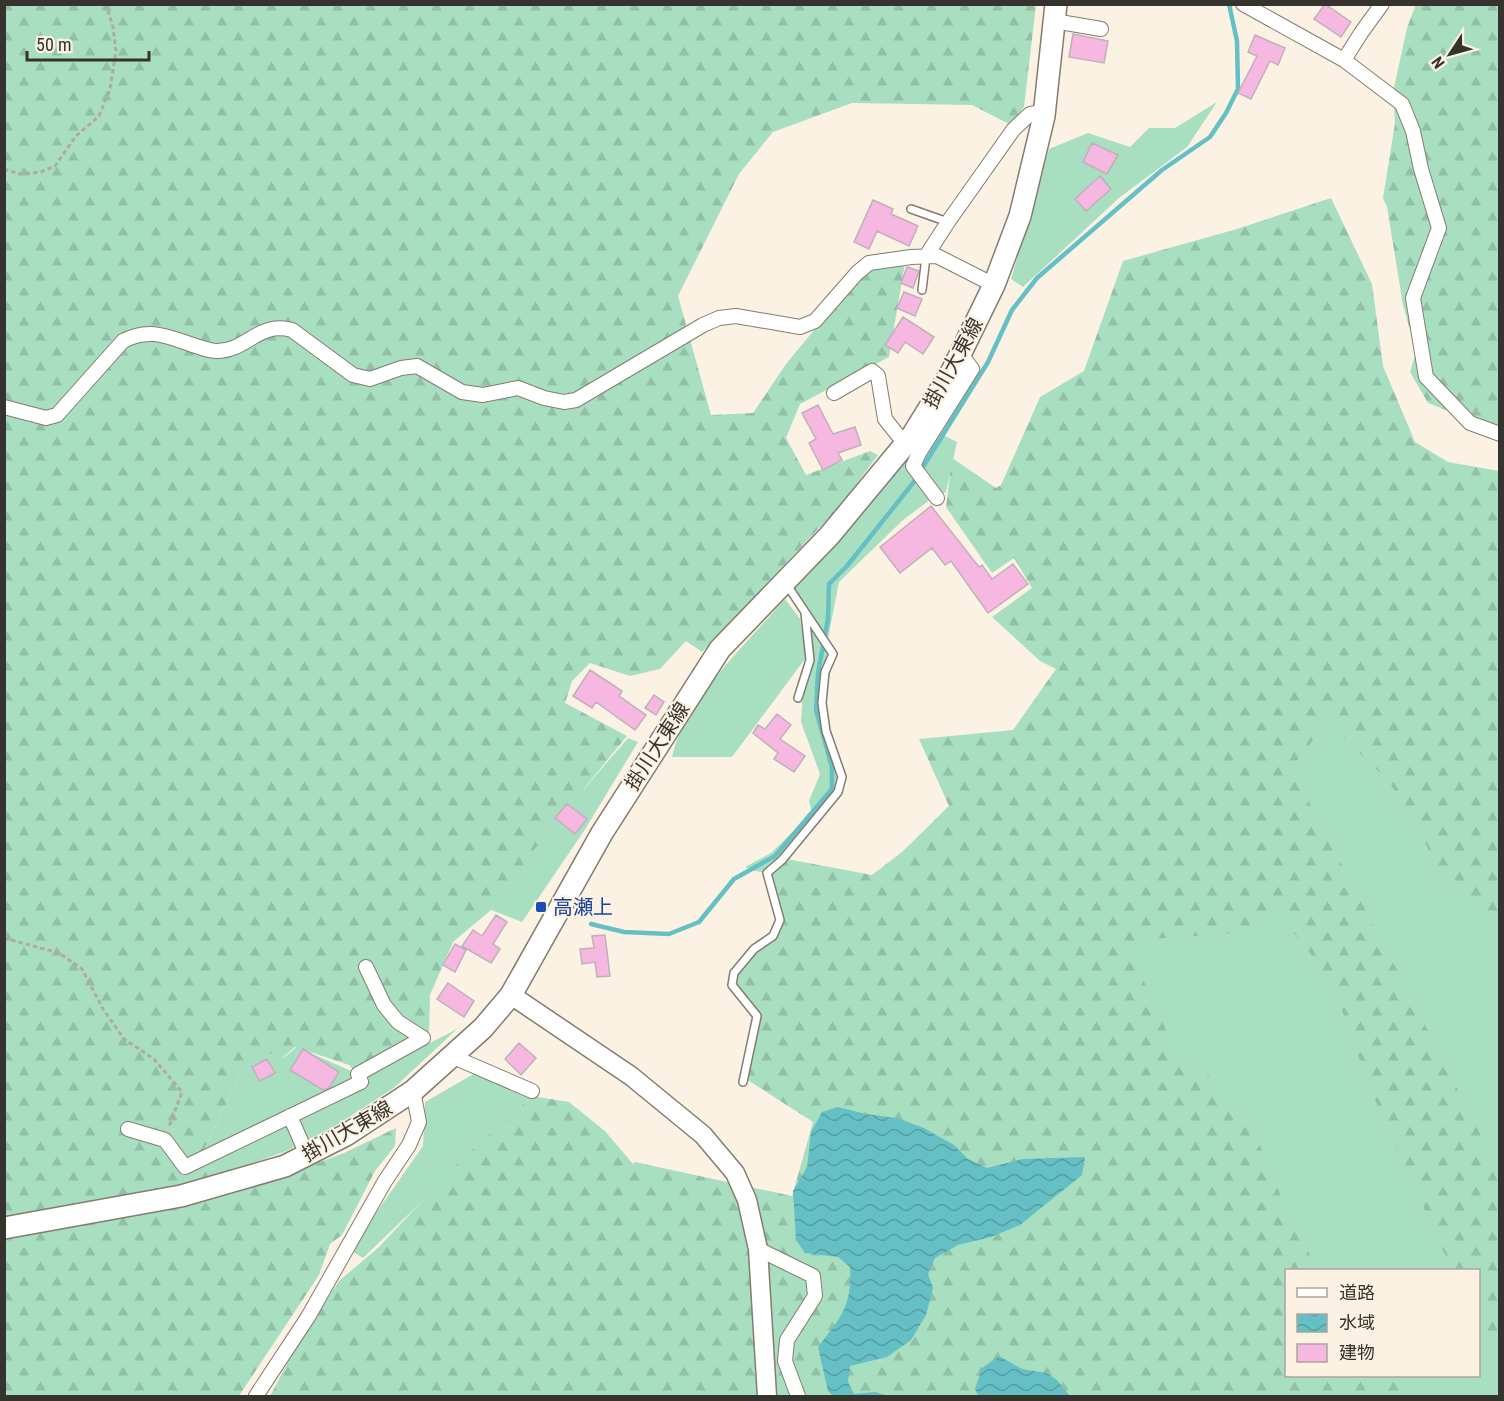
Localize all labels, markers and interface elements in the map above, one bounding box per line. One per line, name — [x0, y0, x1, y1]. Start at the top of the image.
scale bar — [27, 24, 148, 62]
north arrow — [1420, 24, 1480, 84]
text: 50 m — [36, 34, 71, 55]
text: N — [1428, 53, 1449, 72]
street label: 掛川大東線 — [918, 313, 988, 413]
street label: 掛川大東線 — [620, 698, 694, 794]
place label: 高瀬上 — [553, 895, 613, 919]
marker: 高瀬上 — [534, 900, 548, 914]
street label: 掛川大東線 — [298, 1096, 396, 1166]
legend — [1285, 1269, 1480, 1377]
text: 道路 — [1339, 1282, 1375, 1303]
text: 水域 — [1339, 1312, 1375, 1333]
text: 建物 — [1339, 1342, 1375, 1363]

